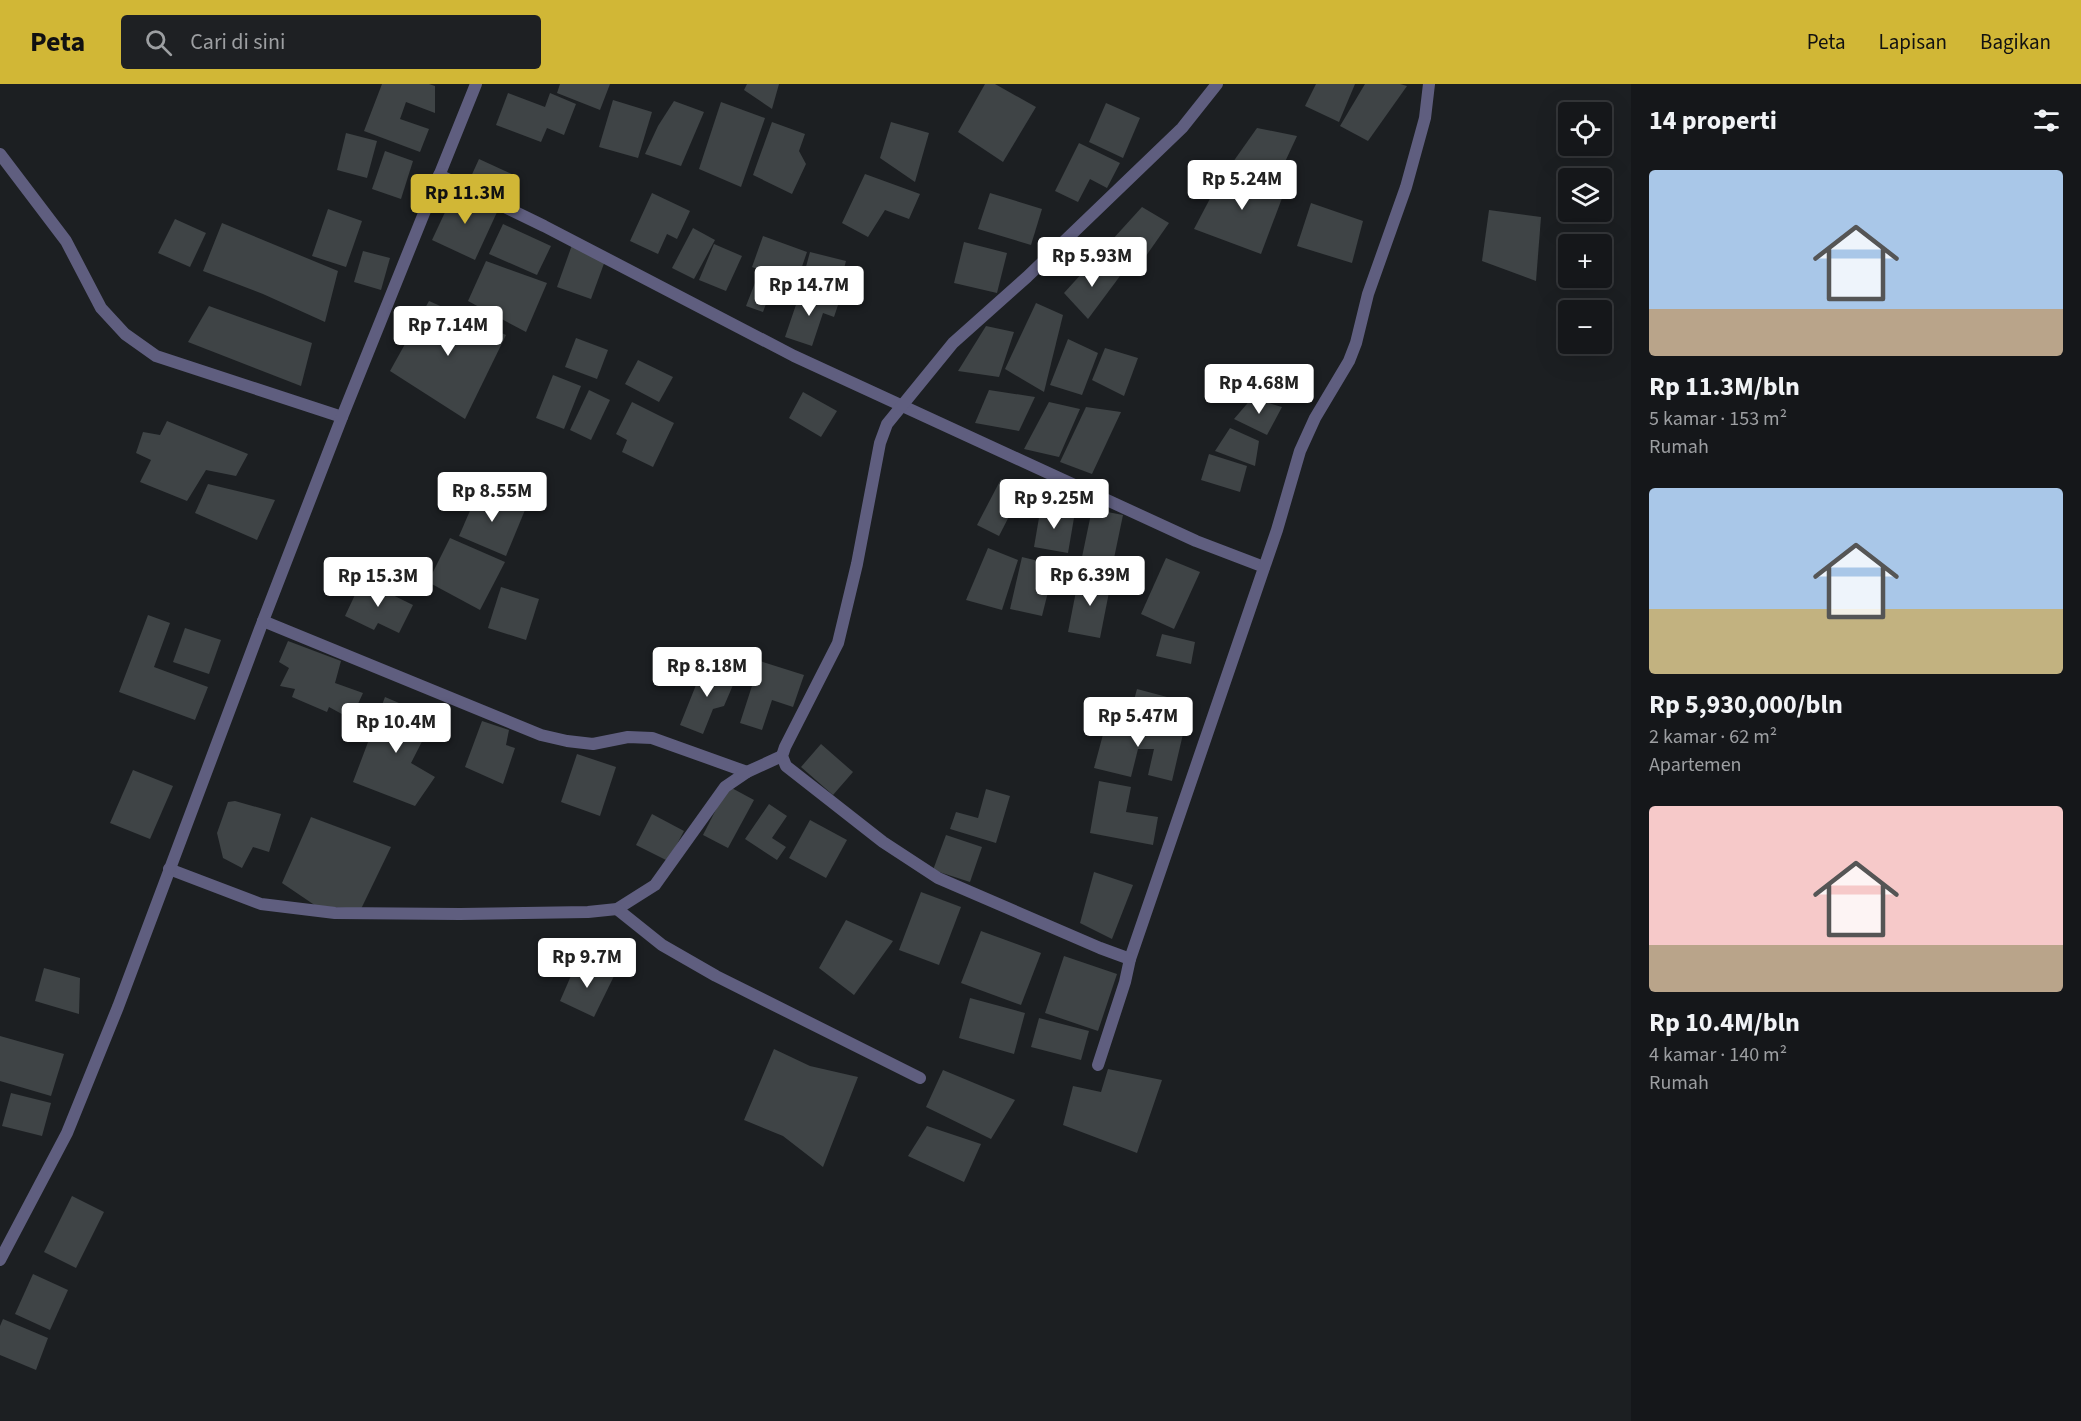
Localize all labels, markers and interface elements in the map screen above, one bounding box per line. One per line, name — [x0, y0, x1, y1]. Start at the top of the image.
search box — [121, 15, 541, 69]
text: Peta — [30, 22, 85, 62]
icon: search — [142, 26, 175, 59]
text: Cari di sini — [190, 26, 285, 58]
text: Peta — [1807, 27, 1846, 57]
text: Lapisan — [1879, 27, 1947, 57]
text: Bagikan — [1980, 27, 2051, 57]
map controls — [1558, 102, 1612, 354]
button: locate — [1558, 102, 1612, 156]
text: 14 properti — [1649, 102, 1777, 139]
icon: filters — [2030, 104, 2063, 137]
pin: Rp 5.24M — [1180, 160, 1304, 211]
text: Rp 5.24M — [1202, 165, 1282, 193]
button: layers — [1558, 168, 1612, 222]
pin: Rp 11.3M — [403, 174, 527, 225]
text: Rp 11.3M — [425, 179, 505, 207]
icon: home — [1802, 209, 1910, 317]
button: + — [1558, 234, 1612, 288]
pin: Rp 5.93M — [1030, 237, 1154, 288]
text: Rp 5.93M — [1052, 242, 1132, 270]
pin: Rp 14.7M — [747, 266, 871, 317]
text: Rp 14.7M — [769, 271, 849, 299]
button: − — [1558, 300, 1612, 354]
pin: Rp 7.14M — [386, 306, 510, 357]
text: Rp 7.14M — [408, 311, 488, 339]
pin: Rp 4.68M — [1197, 364, 1321, 415]
text: Rp 11.3M/bln — [1649, 368, 1800, 405]
text: Rp 4.68M — [1219, 369, 1299, 397]
text: 5 kamar · 153 m² — [1649, 405, 1787, 433]
text: Rumah — [1649, 433, 1709, 461]
pin: Rp 8.55M — [430, 472, 554, 523]
text: Rp 8.55M — [452, 477, 532, 505]
pin: Rp 9.25M — [992, 479, 1116, 530]
text: Rp 9.25M — [1014, 484, 1094, 512]
icon: home — [1802, 527, 1910, 635]
pin: Rp 6.39M — [1028, 556, 1152, 607]
pin: Rp 15.3M — [316, 557, 440, 608]
text: Rp 6.39M — [1050, 561, 1130, 589]
text: Rp 15.3M — [338, 562, 418, 590]
pin: Rp 8.18M — [645, 647, 769, 698]
text: Rp 8.18M — [667, 652, 747, 680]
text: Rp 5,930,000/bln — [1649, 686, 1843, 723]
pin: Rp 5.47M — [1076, 697, 1200, 748]
text: Rp 5.47M — [1098, 702, 1178, 730]
pin: Rp 10.4M — [334, 703, 458, 754]
text: Rp 10.4M — [356, 708, 436, 736]
text: 2 kamar · 62 m² — [1649, 723, 1777, 751]
text: Apartemen — [1649, 751, 1742, 779]
icon: home — [1802, 845, 1910, 953]
pin: Rp 9.7M — [532, 938, 642, 989]
text: Rp 9.7M — [552, 943, 622, 971]
text: Rp 10.4M/bln — [1649, 1004, 1800, 1041]
text: 4 kamar · 140 m² — [1649, 1041, 1787, 1069]
text: Rumah — [1649, 1069, 1709, 1097]

